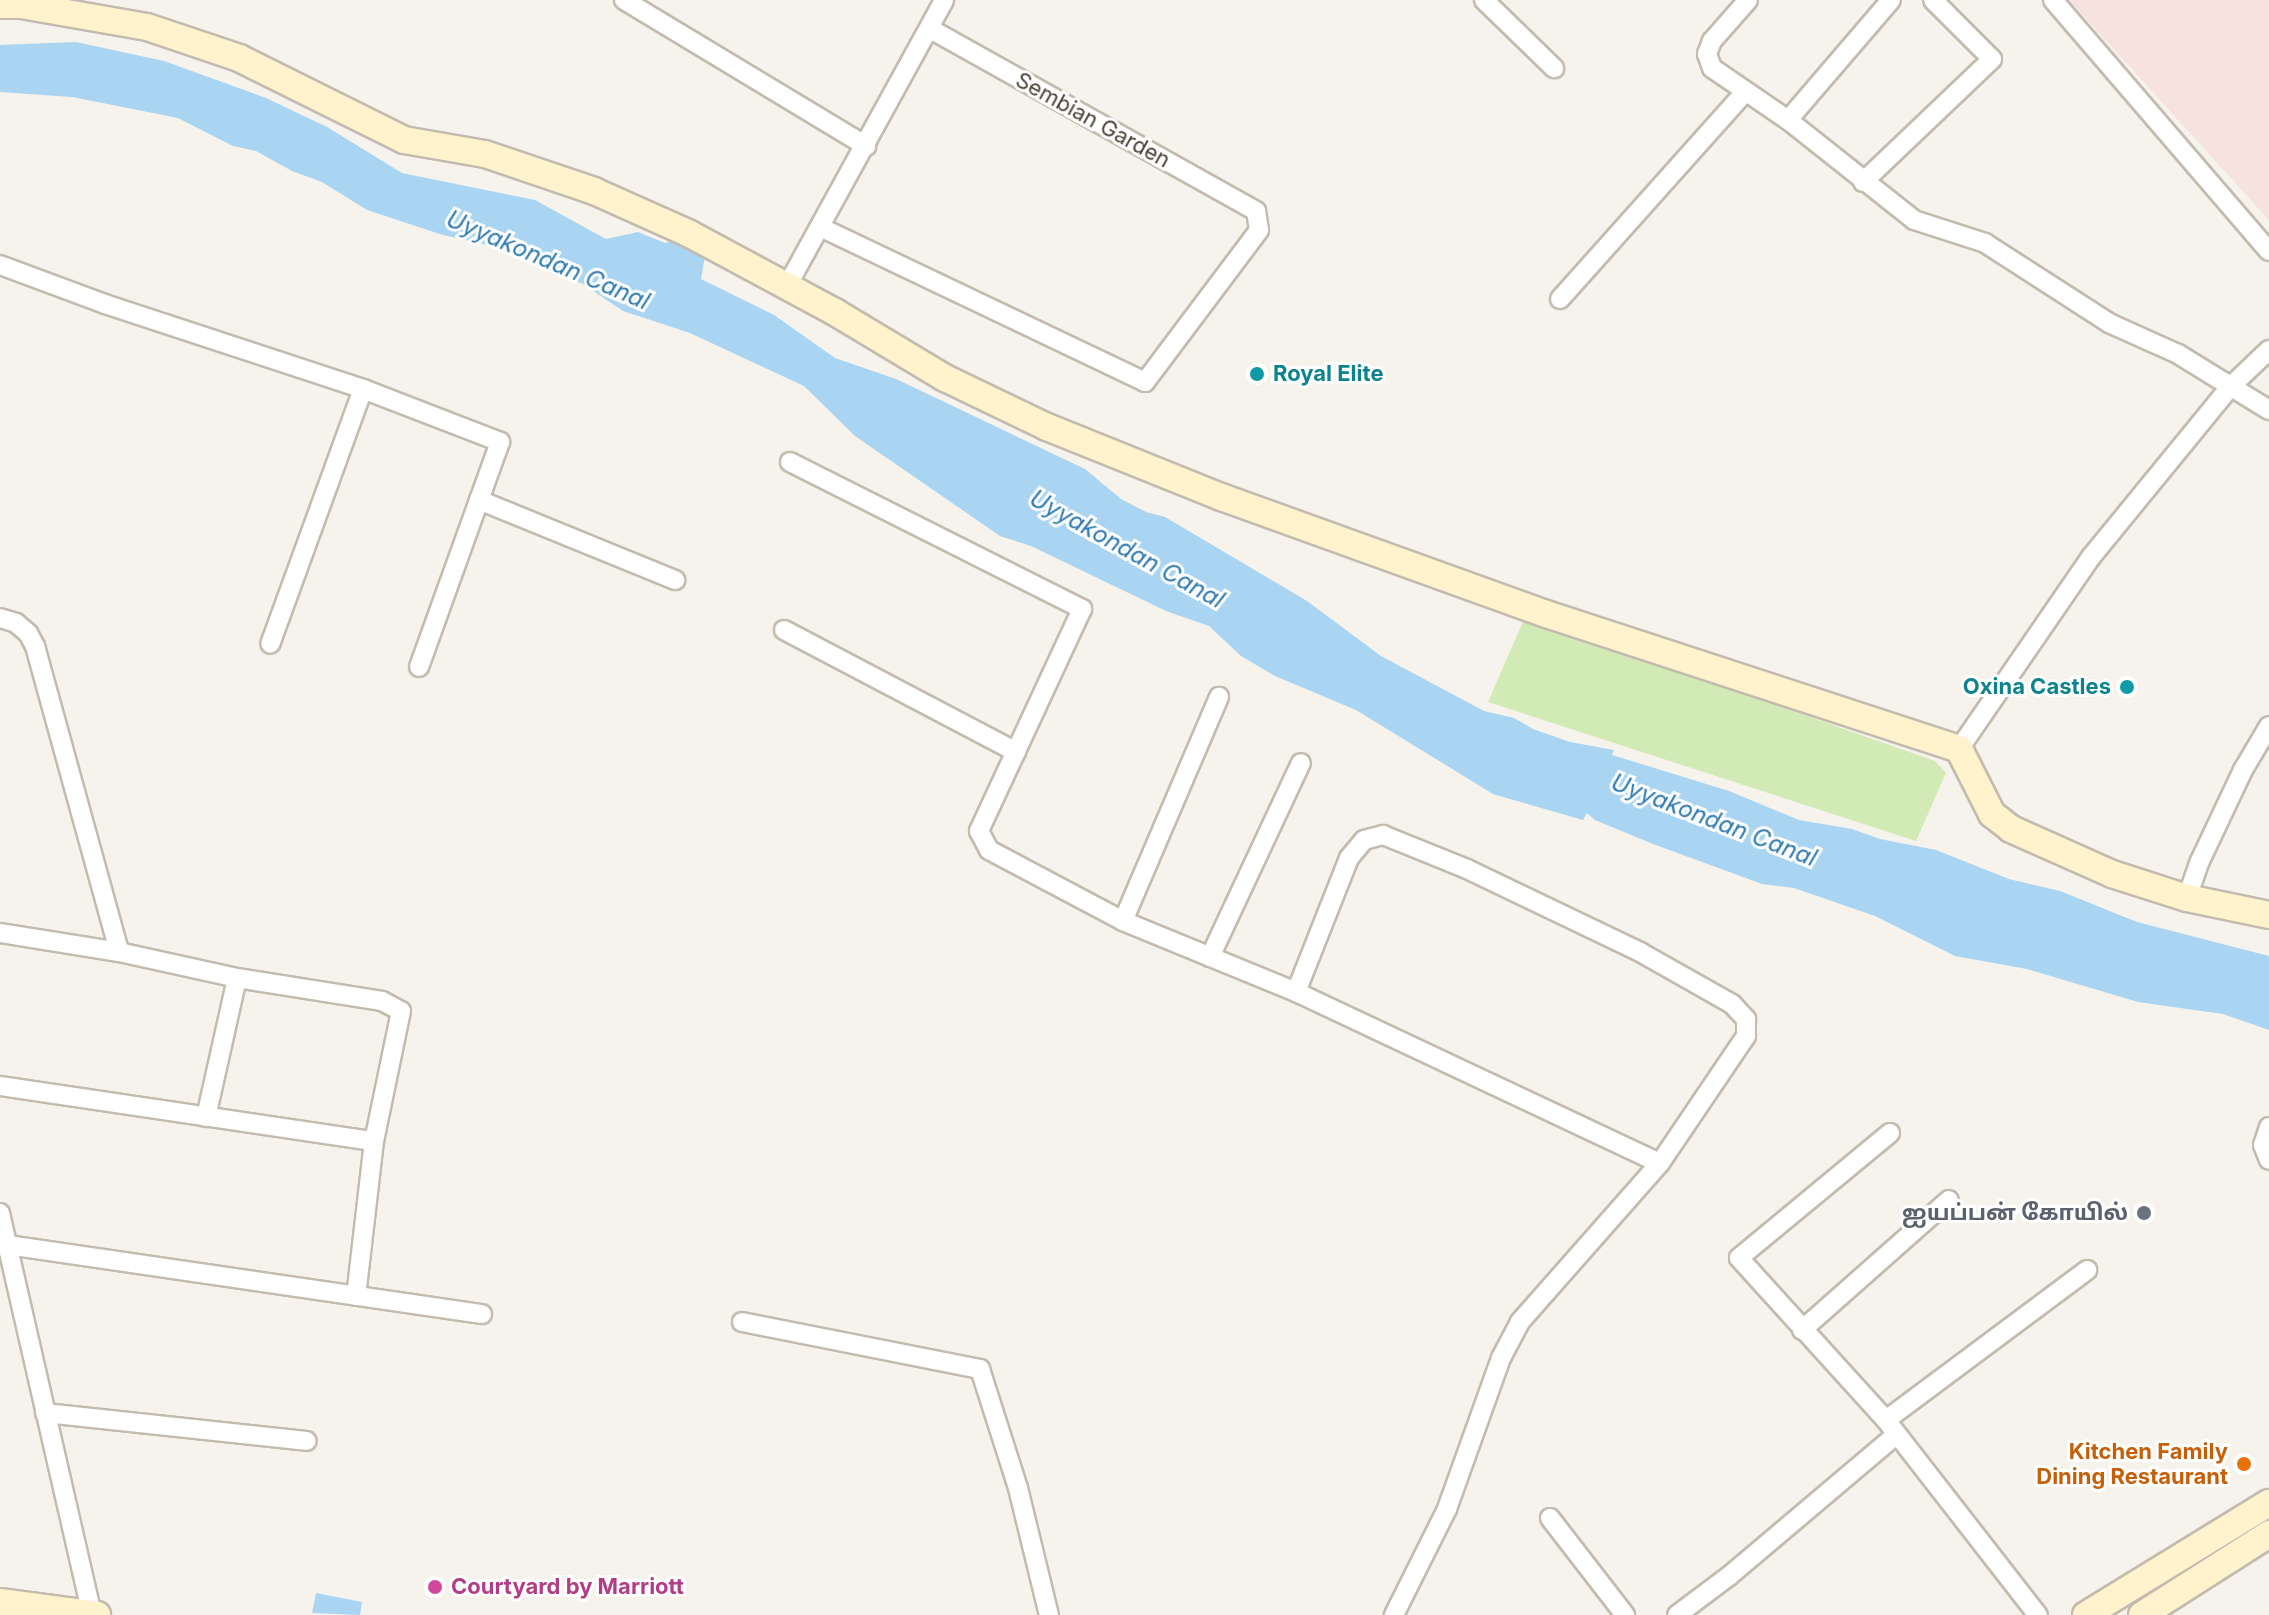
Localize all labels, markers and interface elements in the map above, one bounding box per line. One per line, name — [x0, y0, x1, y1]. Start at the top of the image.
street label: Sembian Garden — [1011, 67, 1175, 173]
water label: Uyyakondan Canal — [442, 204, 654, 316]
place label: Royal Elite — [1273, 361, 1383, 387]
marker: Royal Elite — [1248, 365, 1266, 383]
water label: Uyyakondan Canal — [1025, 484, 1229, 614]
place label: Oxina Castles — [1963, 674, 2111, 700]
marker: Oxina Castles — [2118, 678, 2136, 696]
water label: Uyyakondan Canal — [1607, 768, 1821, 872]
place label: ஐயப்பன் கோயில் — [1902, 1200, 2128, 1226]
marker: ஐயப்பன் கோயில் — [2135, 1204, 2153, 1222]
place label: Kitchen Family Dining Restaurant — [2036, 1438, 2228, 1490]
marker: Kitchen Family Dining Restaurant — [2235, 1455, 2253, 1473]
place label: Courtyard by Marriott — [451, 1574, 684, 1600]
marker: Courtyard by Marriott — [426, 1578, 444, 1596]

